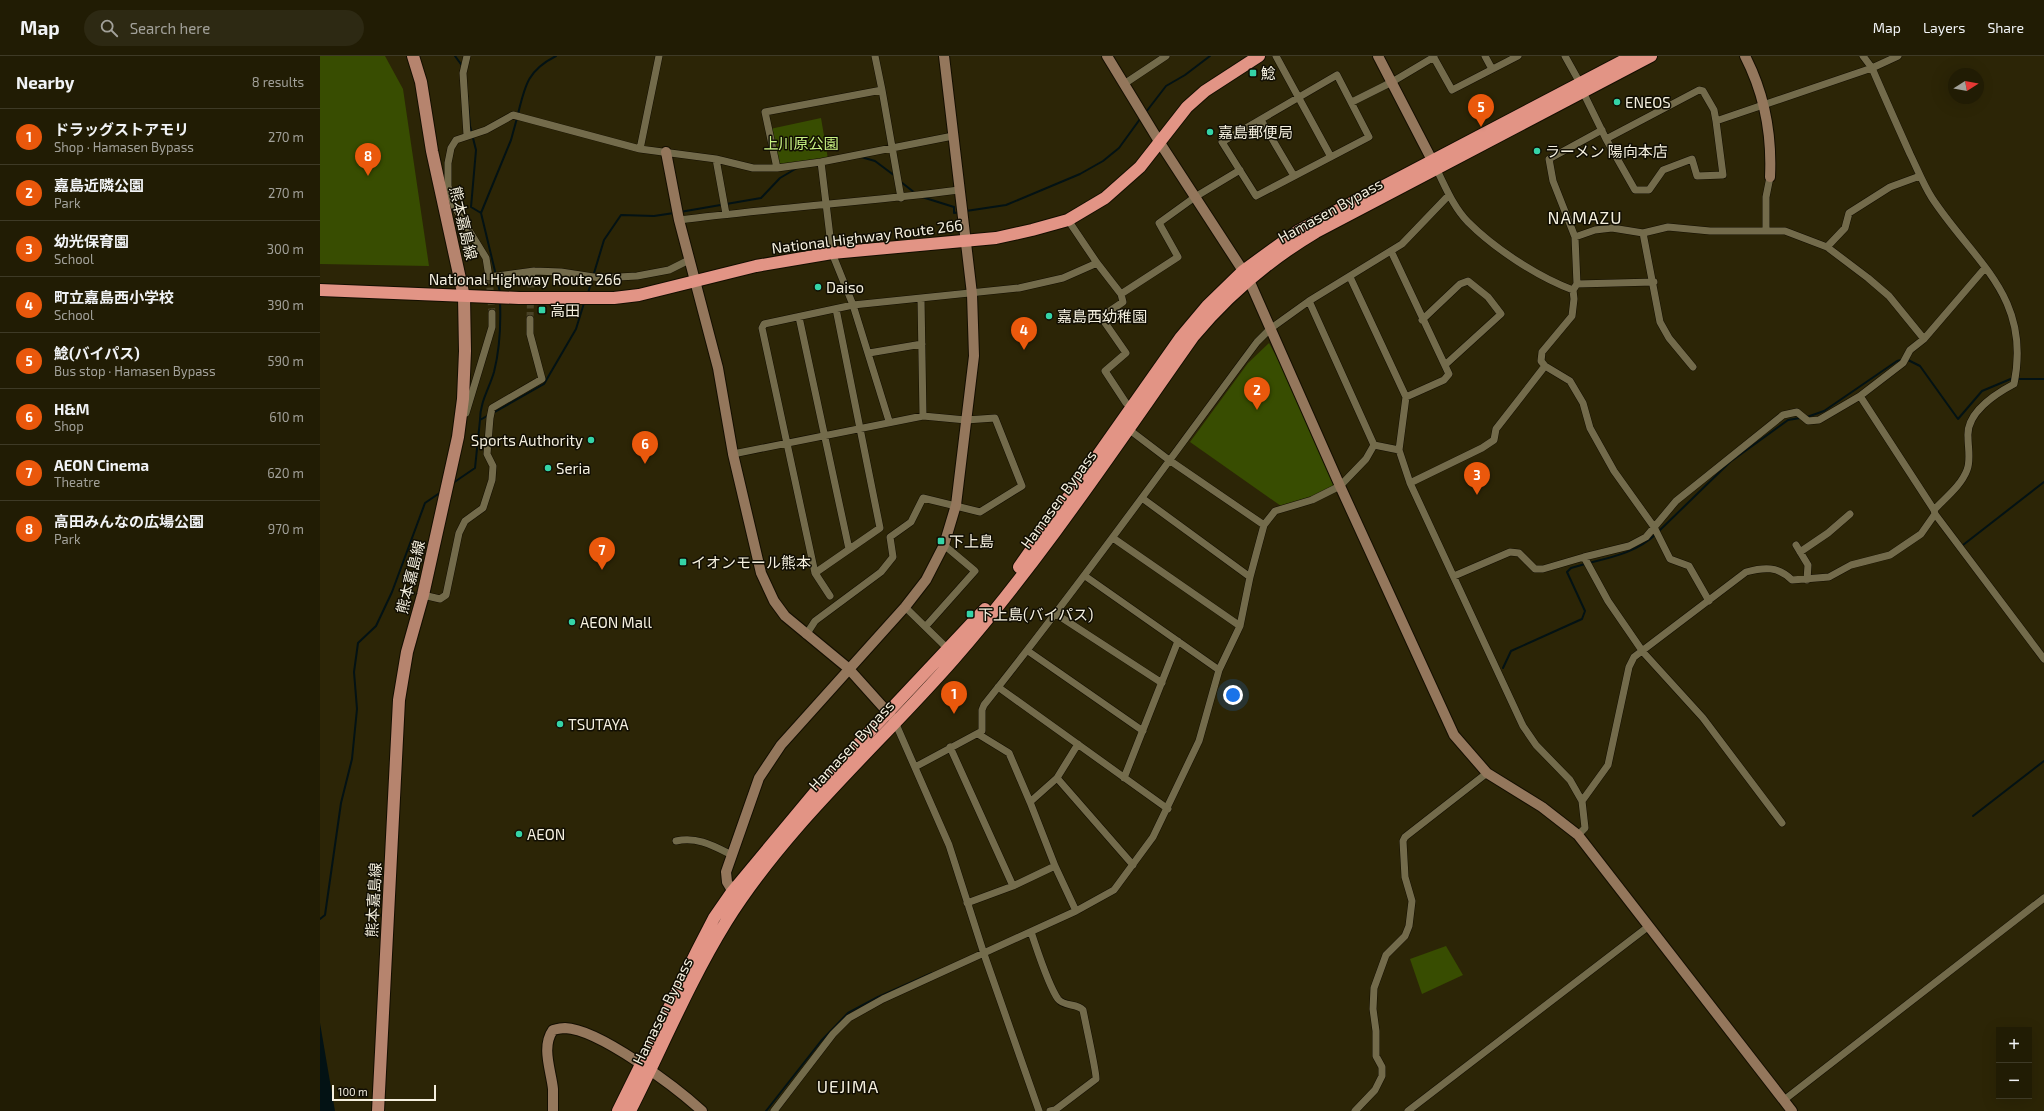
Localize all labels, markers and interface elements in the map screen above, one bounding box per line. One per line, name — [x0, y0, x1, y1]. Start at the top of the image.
search box — [84, 10, 364, 46]
text: Map — [20, 16, 60, 39]
icon: search — [98, 17, 120, 39]
text: Search here — [130, 19, 210, 37]
text: Map — [1873, 19, 1901, 36]
text: Layers — [1923, 19, 1965, 36]
text: Share — [1987, 19, 2024, 36]
place label: 鯰 — [1261, 64, 1276, 82]
marker: 鯰 — [1248, 68, 1258, 78]
north arrow — [1948, 68, 1984, 104]
text: Nearby — [16, 72, 74, 92]
text: 8 results — [252, 74, 304, 90]
place label: ENEOS — [1625, 93, 1671, 111]
pin: 5 — [1468, 94, 1494, 127]
marker: ENEOS — [1612, 97, 1622, 107]
text: ドラッグストアモリ — [54, 120, 189, 138]
place label: 嘉島郵便局 — [1218, 123, 1293, 141]
marker: 嘉島郵便局 — [1205, 127, 1215, 137]
text: 1 — [26, 129, 32, 145]
text: 270 m — [268, 129, 304, 145]
park label: 上川原公園 — [763, 134, 839, 152]
text: Shop · Hamasen Bypass — [54, 139, 194, 155]
place label: ラーメン 陽向本店 — [1545, 142, 1668, 160]
pin: 8 — [355, 143, 381, 176]
marker: ラーメン 陽向本店 — [1532, 146, 1542, 156]
street label: Hamasen Bypass — [1275, 174, 1385, 246]
text: 嘉島近隣公園 — [54, 176, 144, 194]
street label: 熊本嘉島線 — [447, 184, 481, 262]
text: 2 — [25, 185, 33, 201]
text: 270 m — [268, 185, 304, 201]
text: Park — [54, 195, 81, 211]
district label: NAMAZU — [1548, 207, 1623, 227]
street label: National Highway Route 266 — [770, 215, 964, 257]
text: 幼光保育園 — [54, 232, 129, 250]
text: 3 — [25, 241, 33, 257]
text: 300 m — [267, 241, 304, 257]
text: School — [54, 251, 94, 267]
street label: National Highway Route 266 — [429, 270, 621, 288]
place label: Daiso — [826, 278, 864, 296]
marker: Daiso — [813, 282, 823, 292]
text: 町立嘉島西小学校 — [54, 288, 174, 306]
text: 4 — [25, 297, 33, 313]
text: 390 m — [267, 297, 304, 313]
place label: 高田 — [550, 301, 580, 319]
marker: 高田 — [537, 305, 547, 315]
text: School — [54, 307, 94, 323]
place label: 嘉島西幼稚園 — [1057, 307, 1147, 325]
marker: 嘉島西幼稚園 — [1044, 311, 1054, 321]
pin: 4 — [1011, 317, 1037, 350]
text: 鯰(バイパス) — [54, 344, 140, 362]
text: 5 — [25, 353, 33, 369]
text: 590 m — [267, 353, 304, 369]
text: Bus stop · Hamasen Bypass — [54, 363, 216, 379]
pin: 2 — [1244, 377, 1270, 410]
text: H&M — [54, 400, 90, 418]
text: 6 — [25, 409, 33, 425]
text: 610 m — [269, 409, 304, 425]
text: Shop — [54, 418, 84, 434]
place label: Sports Authority — [471, 431, 583, 449]
pin: 6 — [632, 431, 658, 464]
marker: Sports Authority — [586, 435, 596, 445]
street label: Hamasen Bypass — [1016, 446, 1100, 552]
text: AEON Cinema — [54, 456, 149, 474]
place label: Seria — [556, 459, 590, 477]
pin: 3 — [1464, 462, 1490, 495]
marker: Seria — [543, 463, 553, 473]
text: 7 — [26, 465, 32, 481]
text: 620 m — [267, 465, 304, 481]
text: Theatre — [54, 474, 100, 490]
text: 高田みんなの広場公園 — [54, 512, 204, 530]
text: 8 — [25, 521, 33, 537]
text: 970 m — [268, 521, 304, 537]
text: Park — [54, 531, 81, 547]
place label: 下上島 — [949, 532, 994, 550]
marker: 下上島 — [936, 536, 946, 546]
pin: 7 — [589, 537, 615, 570]
street label: 熊本嘉島線 — [392, 538, 428, 616]
place label: イオンモール熊本 — [691, 553, 811, 571]
marker: イオンモール熊本 — [678, 557, 688, 567]
place label: 下上島(バイパス) — [978, 605, 1093, 623]
marker: 下上島(バイパス) — [965, 609, 975, 619]
place label: AEON Mall — [580, 613, 652, 631]
marker: AEON Mall — [567, 617, 577, 627]
pin: 1 — [941, 681, 967, 714]
your location — [1223, 685, 1243, 705]
street label: Hamasen Bypass — [805, 696, 897, 794]
place label: TSUTAYA — [568, 715, 629, 733]
marker: TSUTAYA — [555, 719, 565, 729]
place label: AEON — [527, 825, 565, 843]
marker: AEON — [514, 829, 524, 839]
street label: 熊本嘉島線 — [362, 862, 384, 938]
street label: Hamasen Bypass — [628, 955, 696, 1067]
map controls — [1996, 1027, 2032, 1099]
button: + — [1996, 1027, 2032, 1063]
button: − — [1996, 1063, 2032, 1099]
district label: UEJIMA — [817, 1076, 879, 1096]
scale bar — [332, 1083, 436, 1102]
text: 100 m — [338, 1085, 368, 1098]

